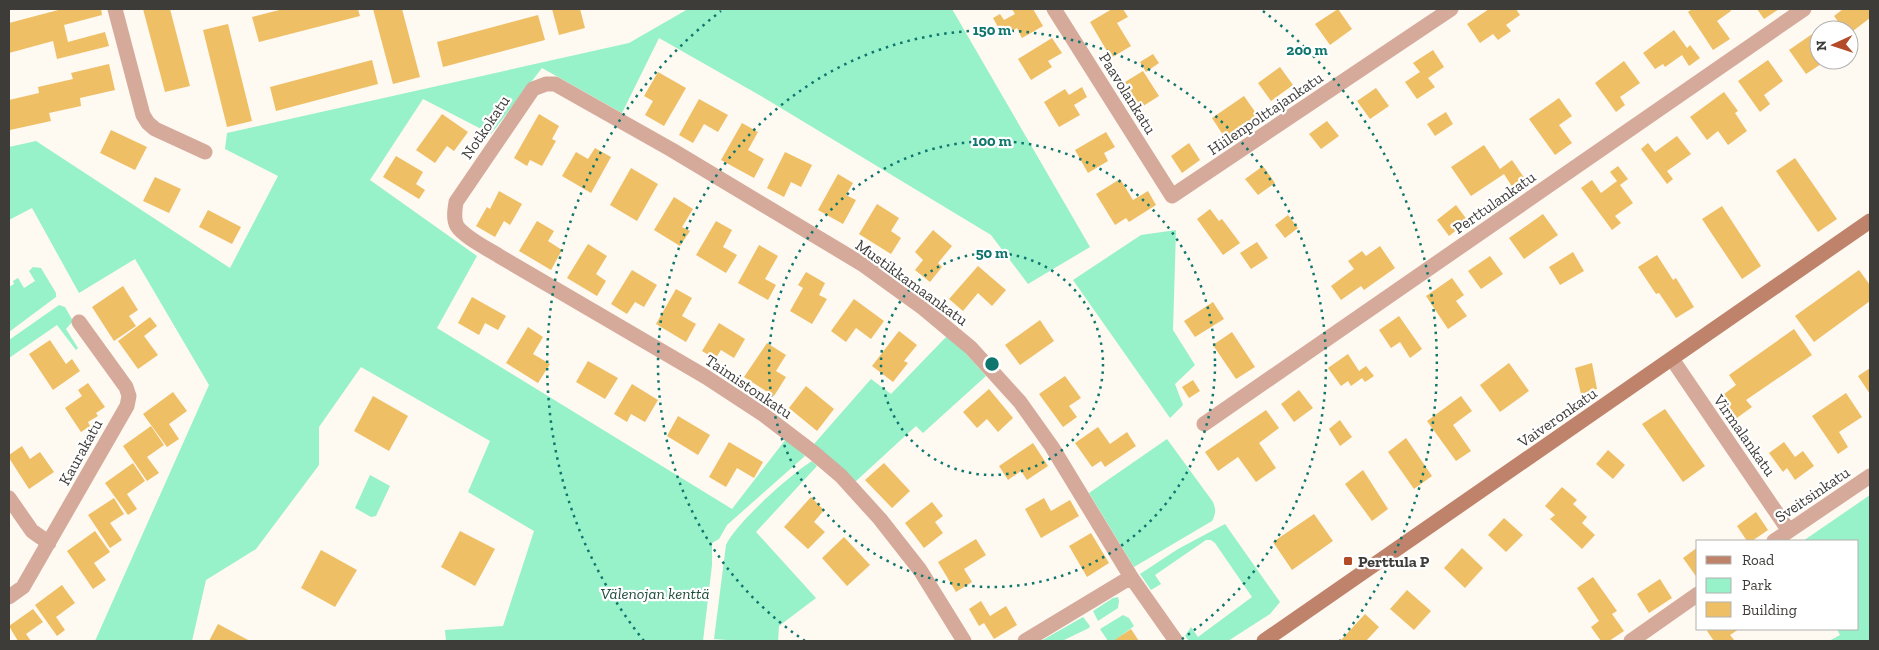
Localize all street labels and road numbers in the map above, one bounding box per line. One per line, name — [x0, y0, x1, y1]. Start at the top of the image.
street label: Paavolankatu — [1095, 49, 1160, 137]
street label: Hiilenpolttajankatu — [1204, 68, 1326, 159]
street label: Notkokatu — [457, 92, 514, 163]
street label: Perttulankatu — [1449, 167, 1539, 238]
street label: Mustikkamaankatu — [852, 235, 971, 329]
street label: Taimistonkatu — [701, 350, 796, 423]
street label: Vaiveronkatu — [1513, 383, 1600, 452]
street label: Virmalankatu — [1709, 390, 1780, 480]
street label: Kaurakatu — [55, 416, 106, 489]
street label: Sveitsinkatu — [1771, 463, 1853, 526]

